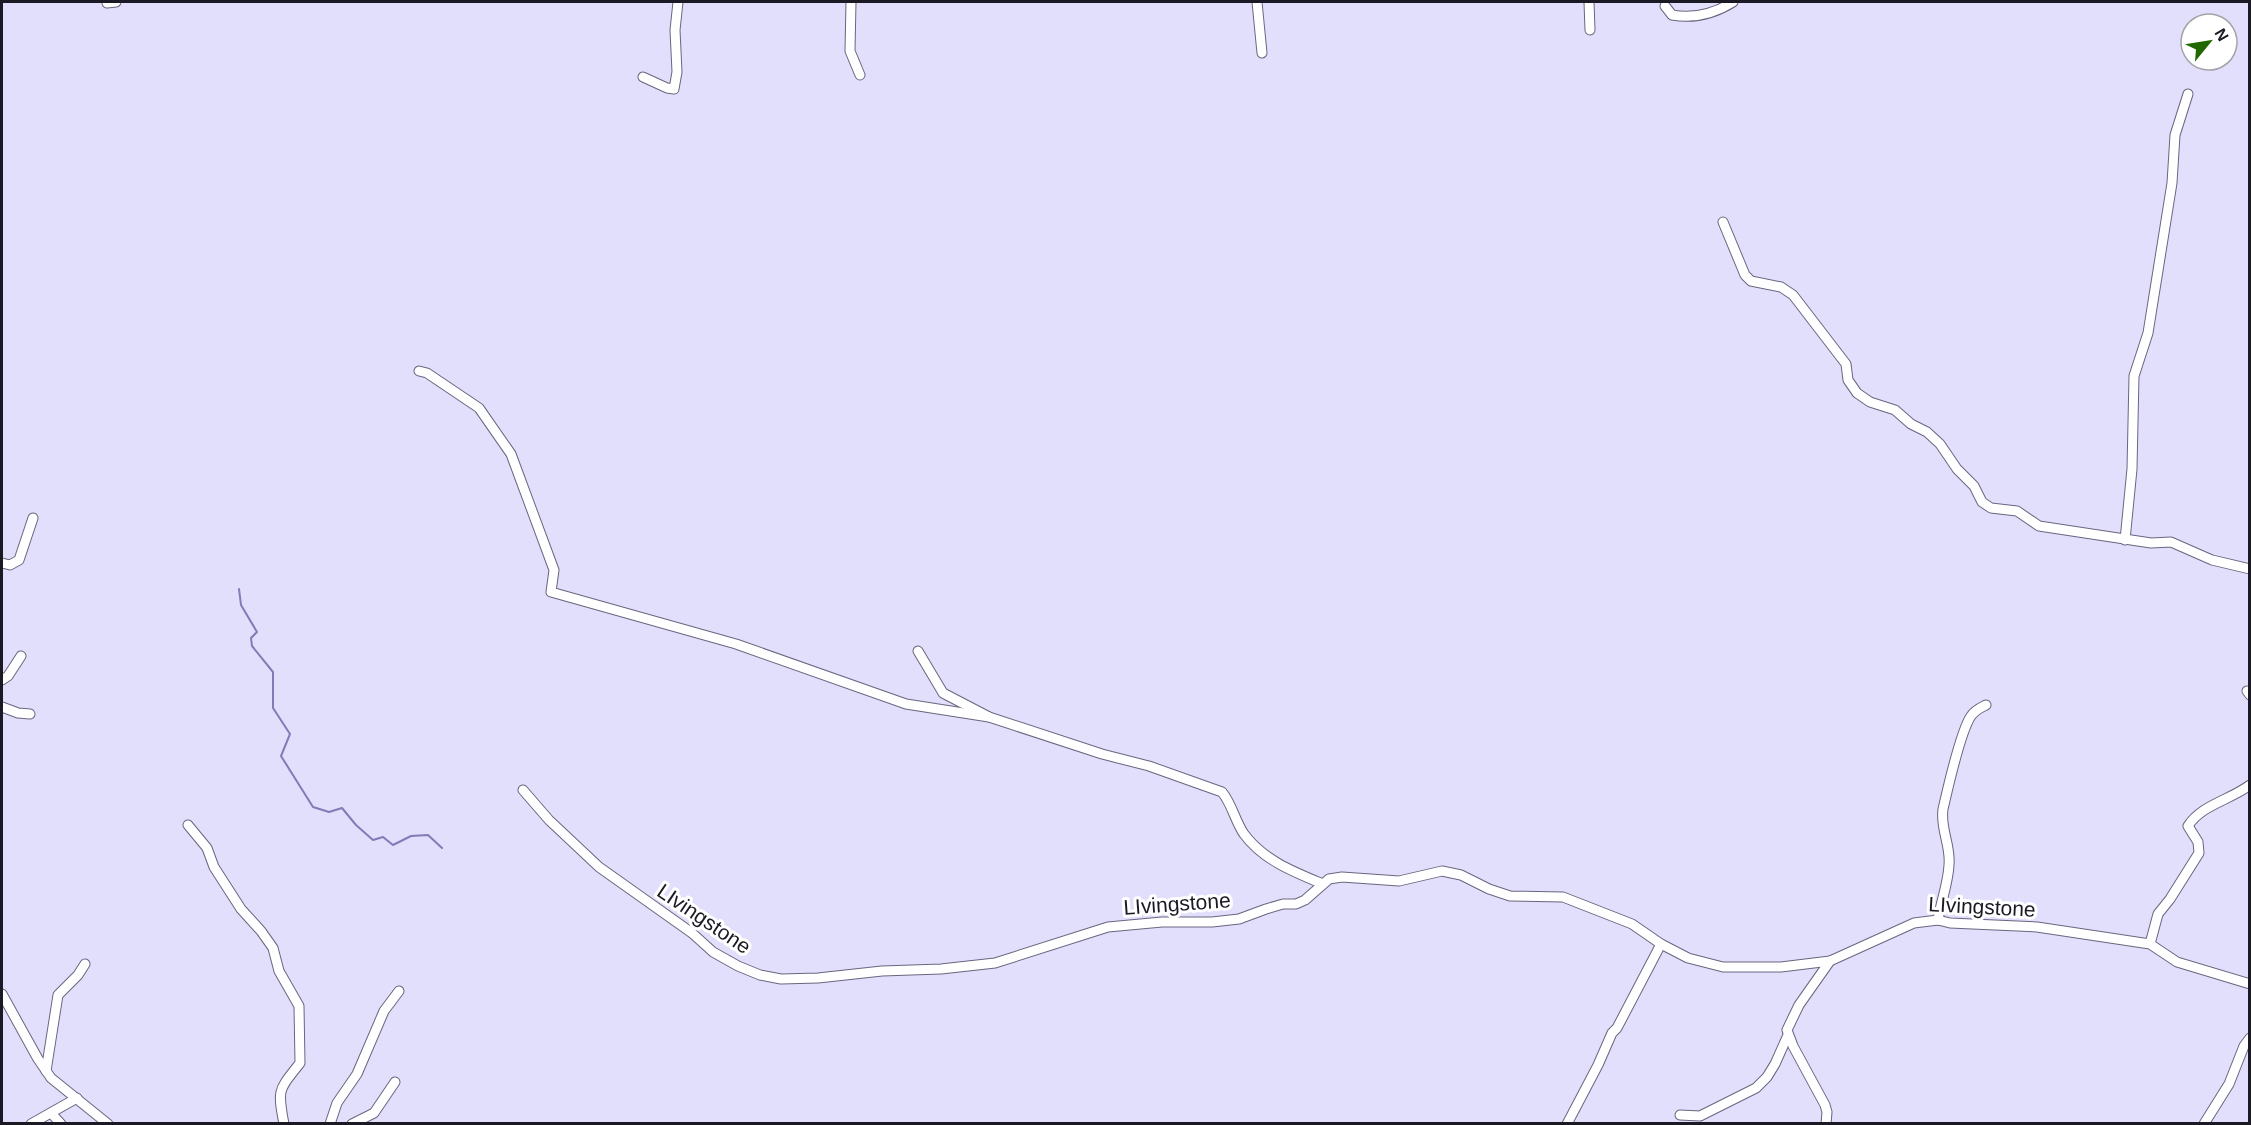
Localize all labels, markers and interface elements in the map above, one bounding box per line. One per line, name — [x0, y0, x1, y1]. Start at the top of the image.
north arrow — [2179, 12, 2239, 72]
text: N — [2211, 25, 2232, 44]
street label: LIvingstone — [653, 879, 755, 958]
street label: LIvingstone — [1123, 888, 1231, 919]
street label: LIvingstone — [1928, 892, 2036, 921]

